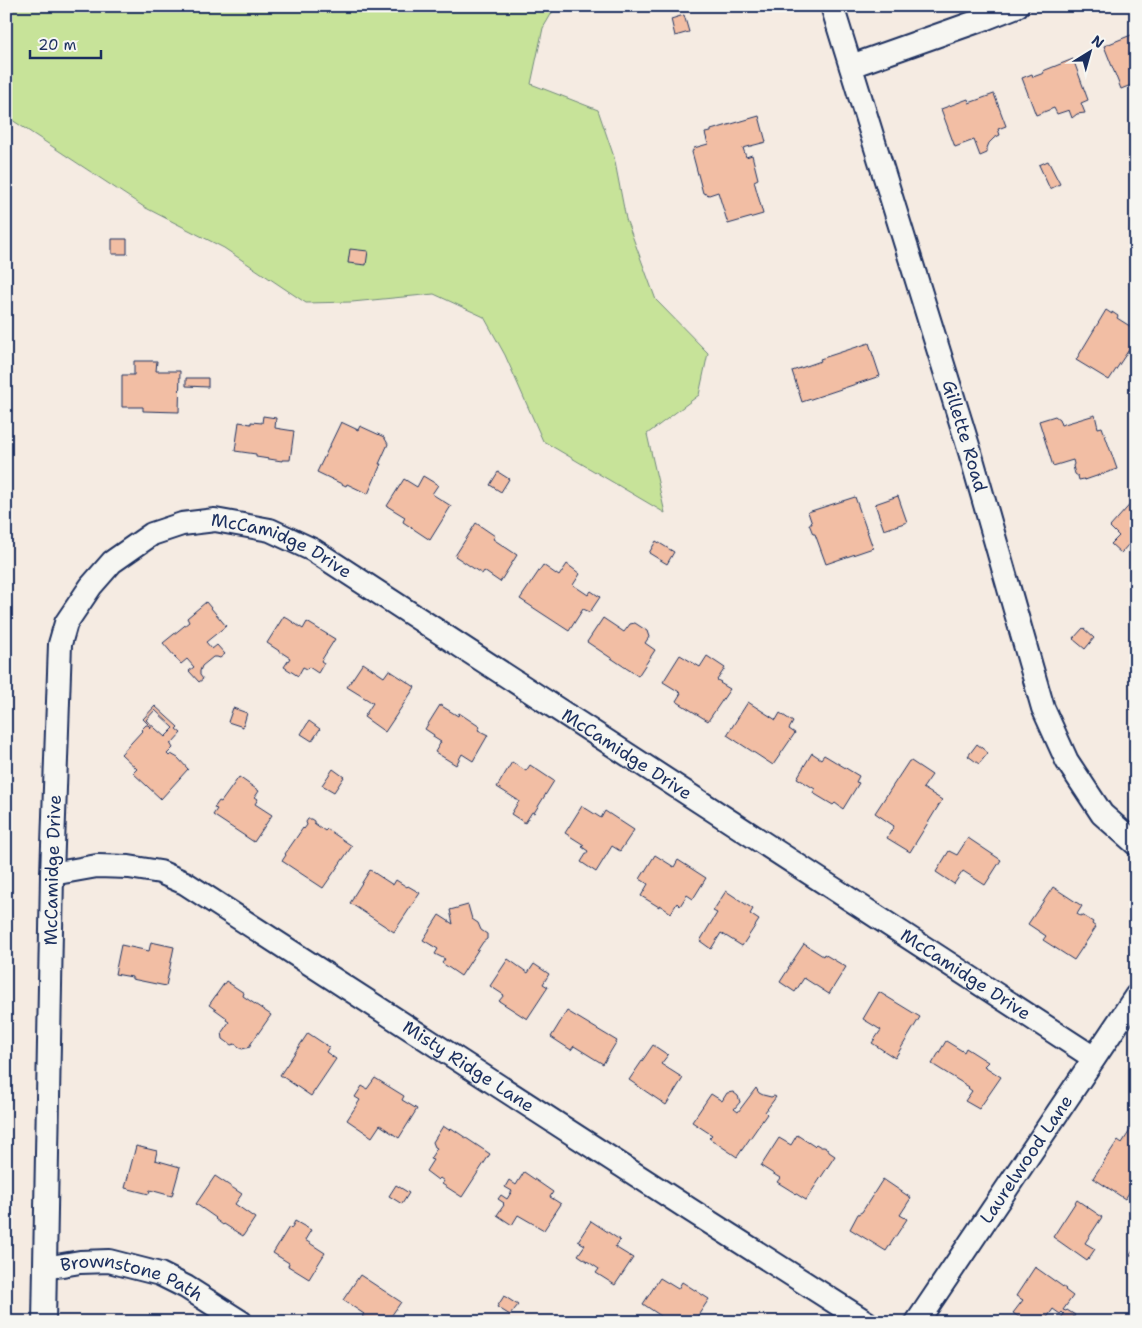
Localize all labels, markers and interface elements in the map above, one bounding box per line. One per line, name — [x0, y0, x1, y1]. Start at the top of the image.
scale bar — [30, 28, 101, 60]
north arrow — [1064, 28, 1114, 78]
text: N — [1088, 31, 1108, 52]
text: 20 m — [38, 35, 77, 55]
street label: Gillette Road — [936, 377, 993, 495]
street label: McCamidge Drive — [209, 508, 356, 584]
street label: McCamidge Drive — [557, 703, 697, 805]
street label: McCamidge Drive — [39, 794, 67, 946]
street label: McCamidge Drive — [896, 923, 1035, 1026]
street label: Misty Ridge Lane — [398, 1015, 539, 1118]
street label: Laurelwood Lane — [974, 1090, 1078, 1228]
street label: Brownstone Path — [58, 1248, 208, 1307]

